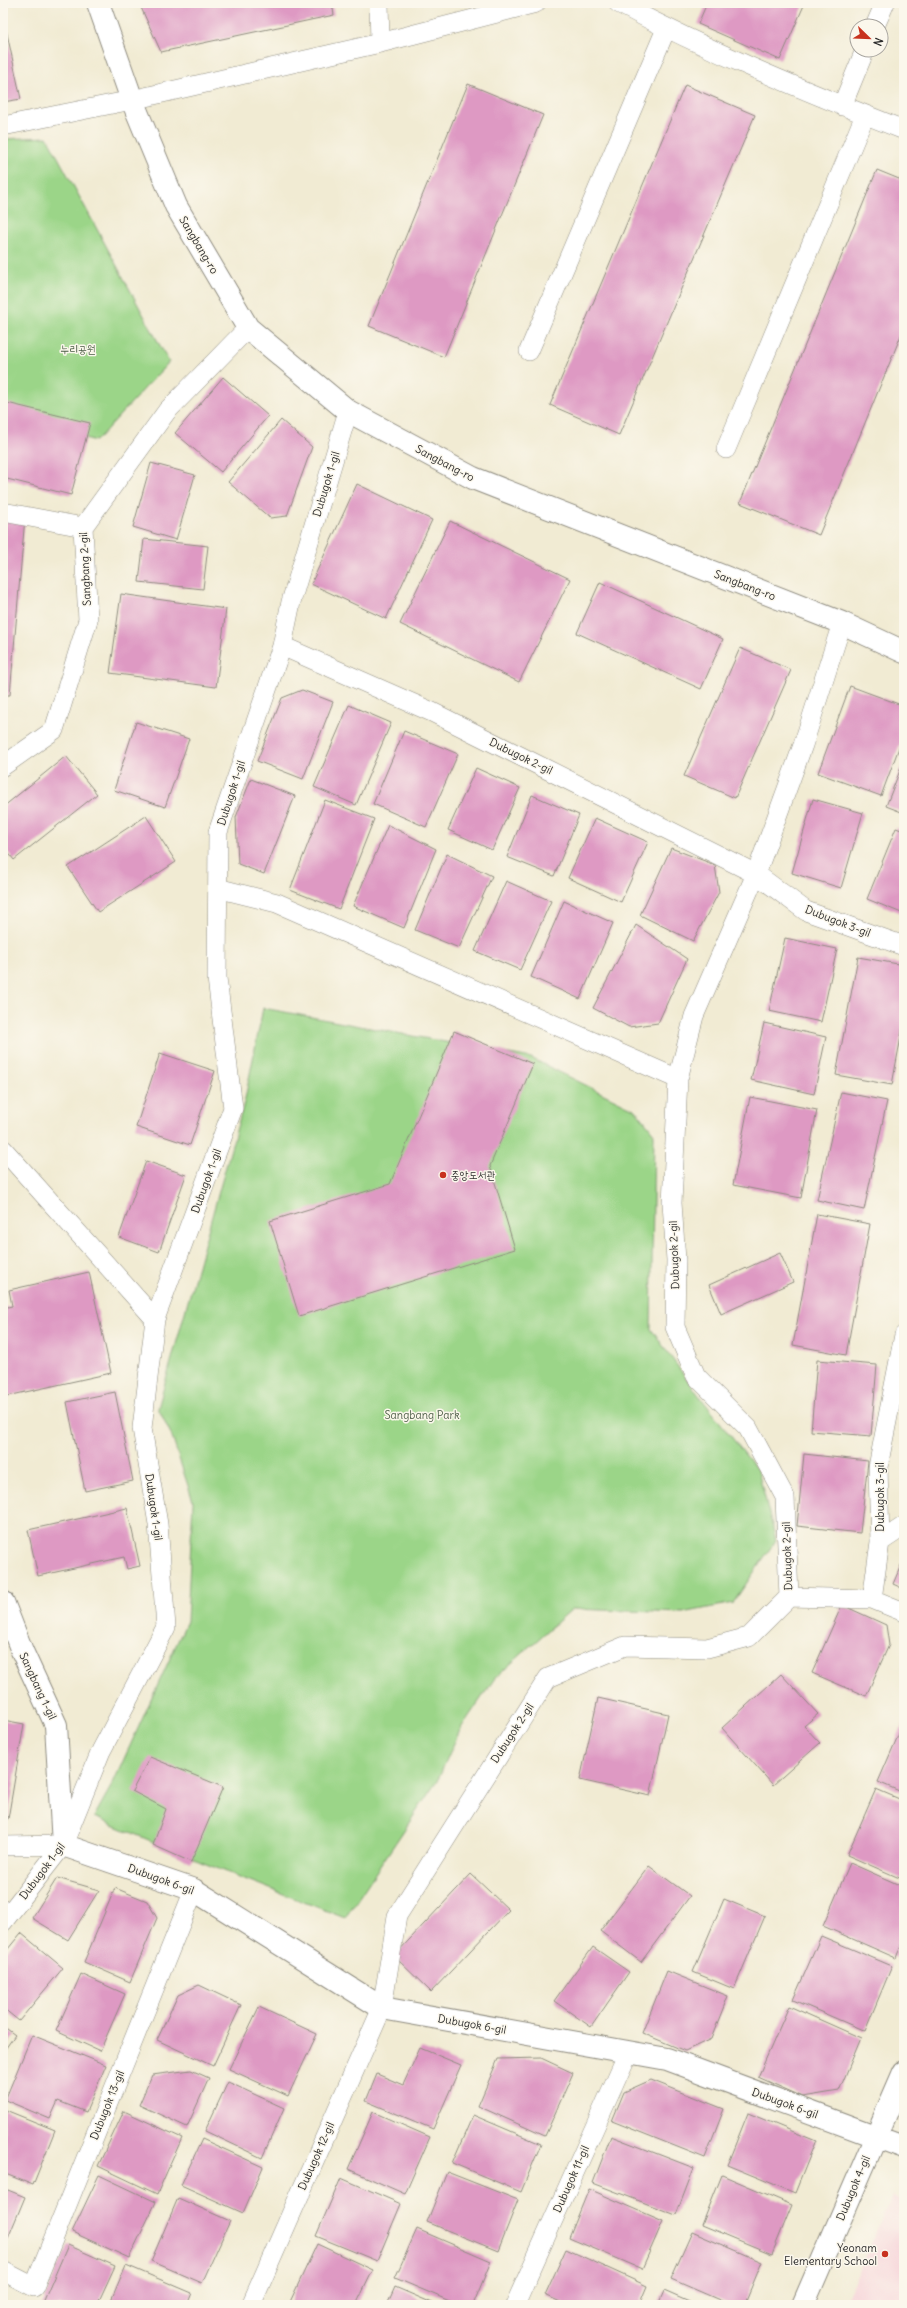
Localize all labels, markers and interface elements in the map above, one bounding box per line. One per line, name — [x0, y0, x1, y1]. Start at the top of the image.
north arrow — [849, 18, 889, 58]
text: N — [870, 36, 886, 48]
street label: Sangbang-ro — [176, 214, 222, 276]
park label: 누리공원 — [60, 342, 96, 356]
street label: Sangbang-ro — [413, 442, 477, 484]
street label: Dubugok 1-gil — [309, 450, 343, 518]
street label: Sangbang 2-gil — [76, 532, 94, 606]
street label: Sangbang-ro — [712, 567, 778, 603]
street label: Dubugok 2-gil — [487, 735, 555, 777]
street label: Dubugok 1-gil — [214, 759, 248, 827]
street label: Dubugok 3-gil — [803, 902, 873, 940]
street label: Dubugok 1-gil — [188, 1147, 224, 1215]
place label: 중앙도서관 — [451, 1168, 495, 1182]
marker: 중앙도서관 — [438, 1170, 448, 1180]
street label: Dubugok 2-gil — [666, 1220, 682, 1290]
park label: Sangbang Park — [384, 1408, 460, 1422]
street label: Dubugok 3-gil — [873, 1462, 887, 1532]
street label: Dubugok 1-gil — [142, 1473, 166, 1541]
street label: Dubugok 2-gil — [779, 1521, 795, 1591]
street label: Sangbang 1-gil — [16, 1650, 60, 1722]
street label: Dubugok 2-gil — [487, 1700, 537, 1766]
street label: Dubugok 1-gil — [16, 1840, 68, 1902]
street label: Dubugok 6-gil — [126, 1861, 196, 1897]
street label: Dubugok 6-gil — [437, 2011, 507, 2037]
street label: Dubugok 13-gil — [87, 2068, 127, 2142]
street label: Dubugok 6-gil — [750, 2085, 820, 2121]
street label: Dubugok 12-gil — [295, 2120, 337, 2192]
street label: Dubugok 11-gil — [550, 2143, 592, 2215]
street label: Dubugok 4-gil — [833, 2153, 873, 2223]
place label: Yeonam Elementary School — [784, 2241, 877, 2268]
marker: Yeonam Elementary School — [880, 2249, 890, 2259]

